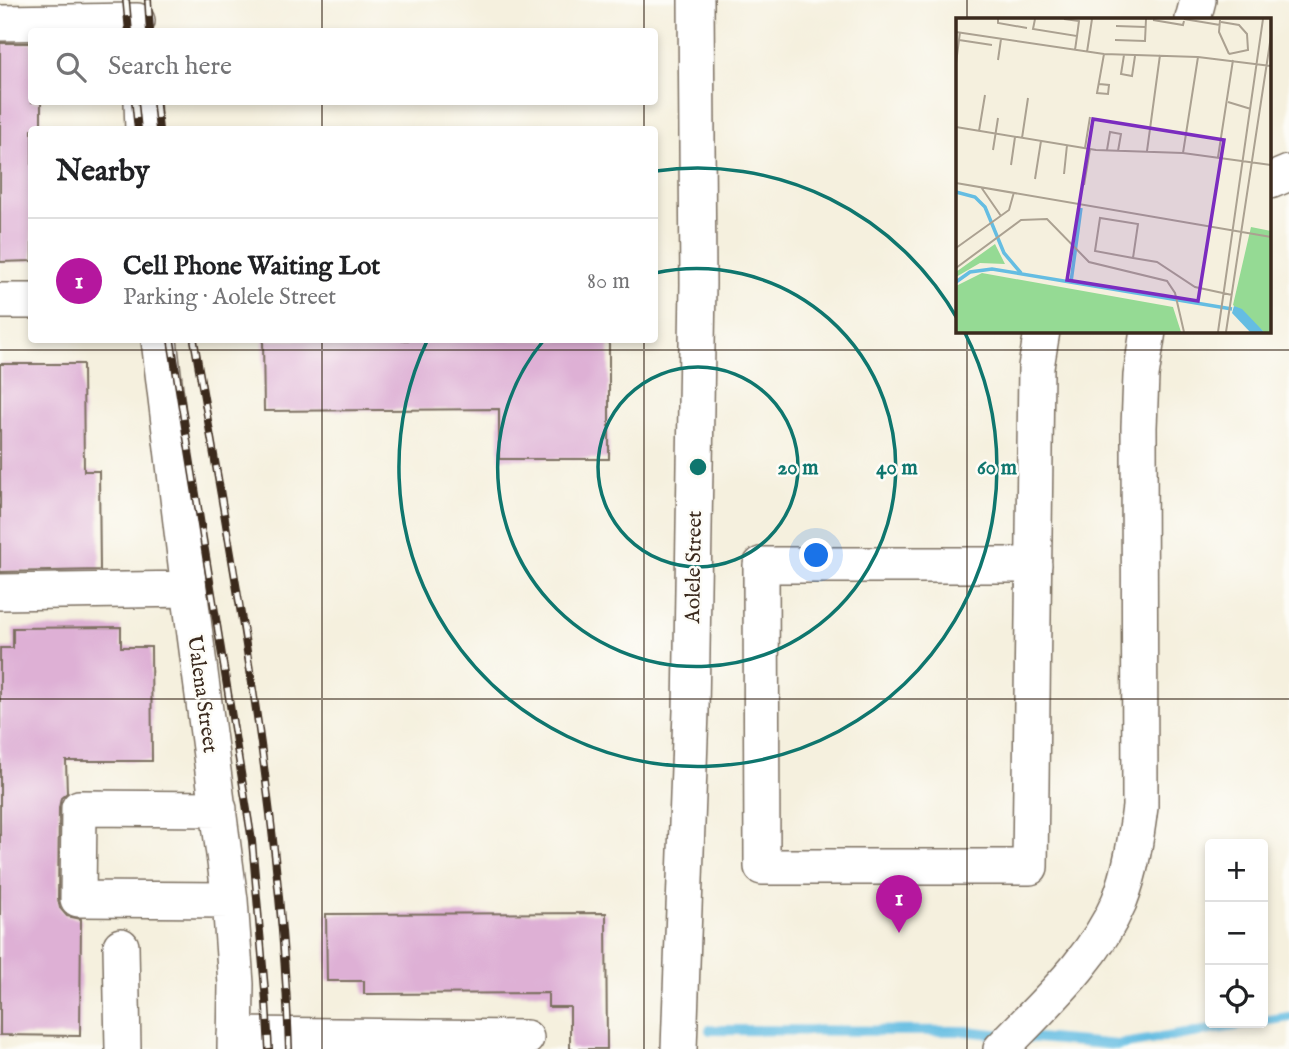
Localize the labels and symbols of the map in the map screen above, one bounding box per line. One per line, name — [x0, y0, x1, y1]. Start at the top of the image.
inset map — [956, 18, 1272, 332]
centre of rings — [686, 455, 710, 479]
text: 20 m — [778, 455, 819, 482]
text: 40 m — [876, 455, 918, 482]
text: 60 m — [977, 455, 1018, 482]
street label: Aolele Street — [680, 510, 709, 625]
your location — [799, 538, 833, 572]
street label: Ualena Street — [180, 634, 223, 755]
pin: 1 — [876, 875, 922, 933]

